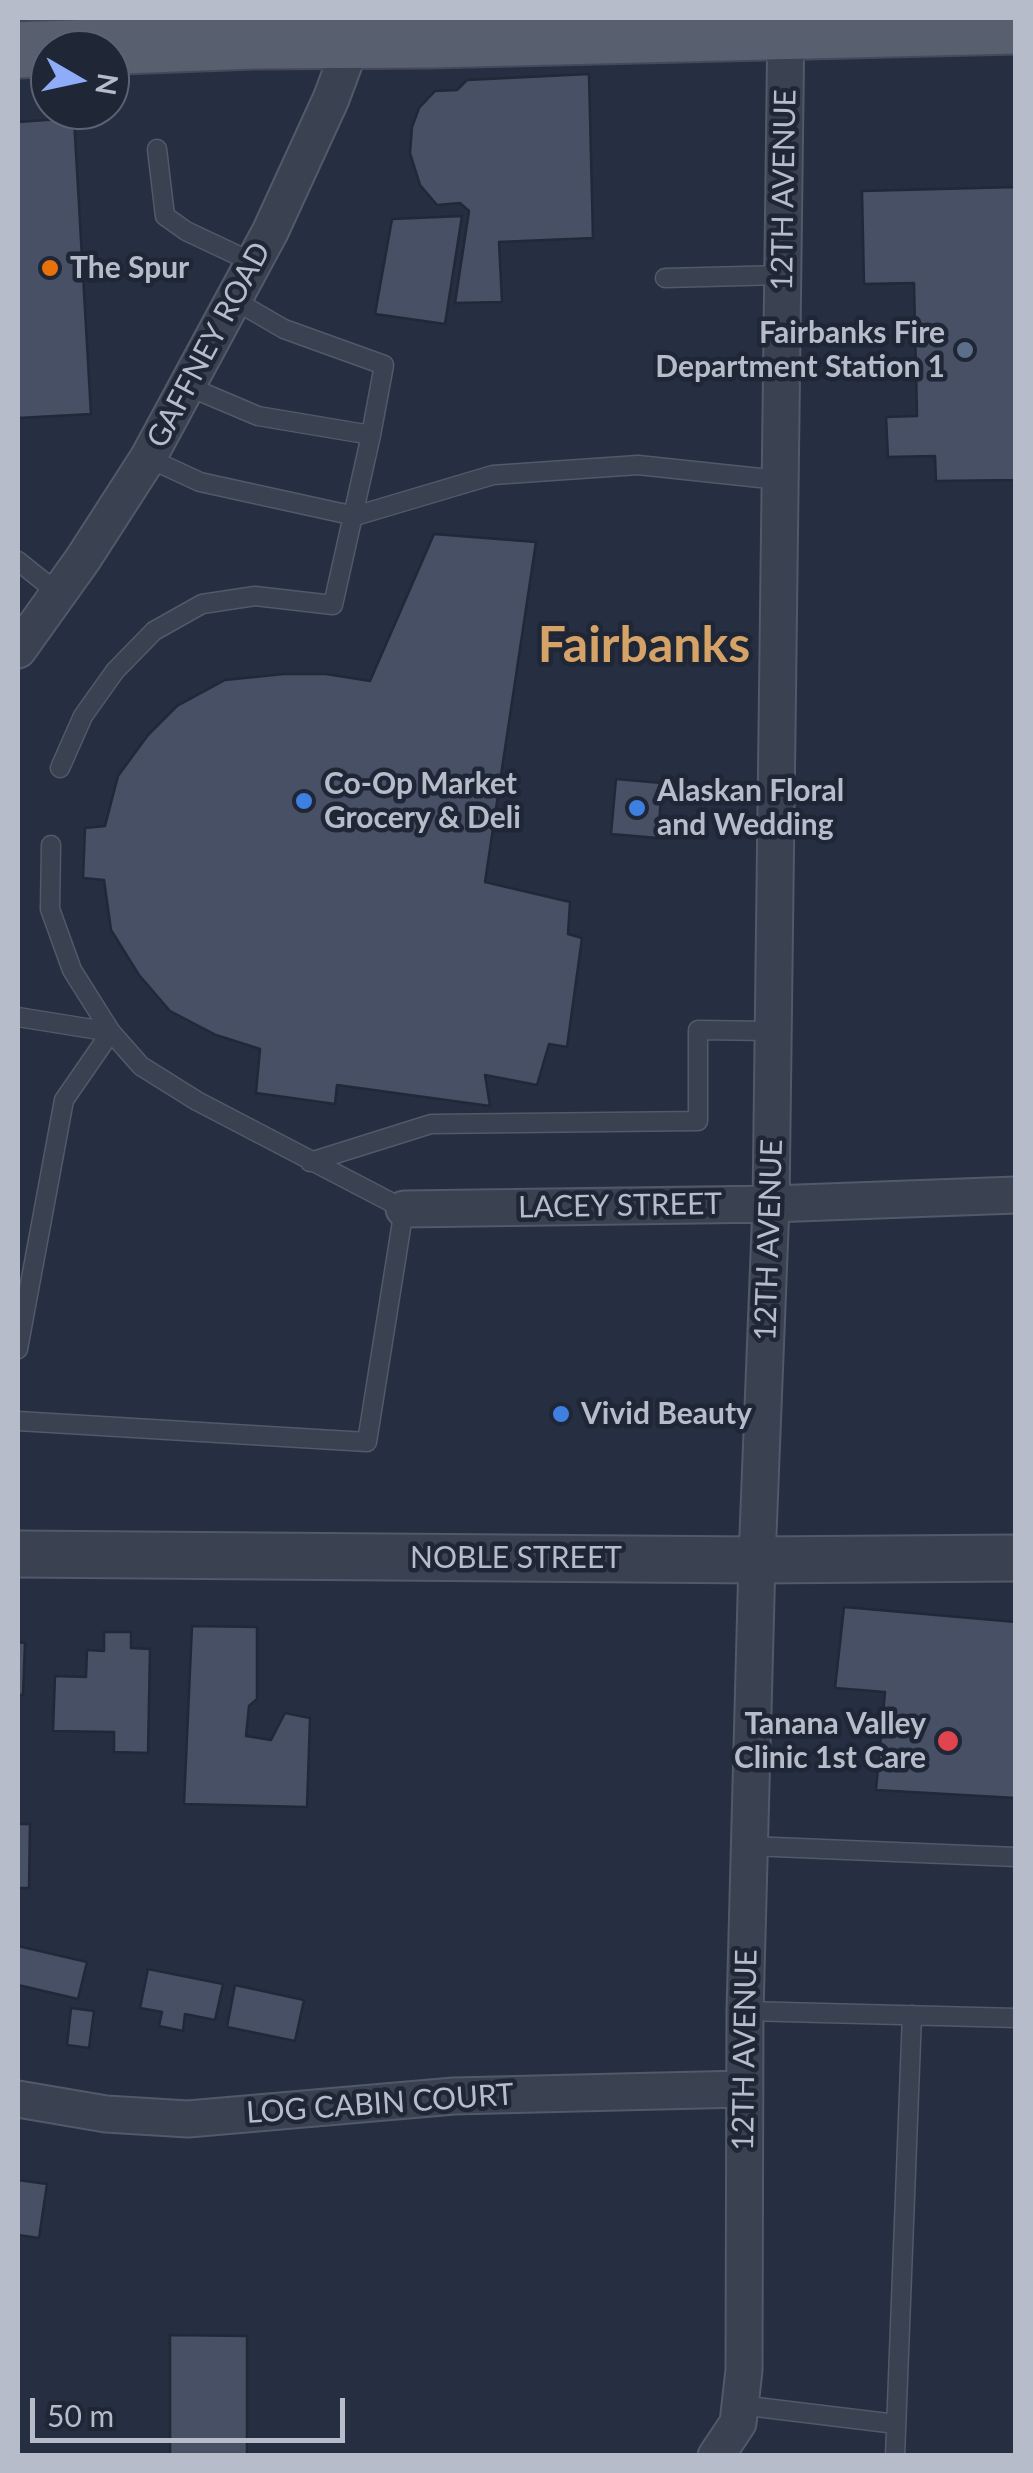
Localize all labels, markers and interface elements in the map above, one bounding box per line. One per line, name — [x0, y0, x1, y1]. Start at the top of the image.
north arrow — [30, 30, 130, 130]
text: N — [89, 71, 126, 98]
street label: 12TH AVENUE — [764, 89, 804, 291]
street label: GAFFNEY ROAD — [140, 236, 278, 454]
place label: The Spur — [70, 250, 189, 286]
marker: The Spur — [39, 257, 61, 279]
place label: Fairbanks Fire Department Station 1 — [655, 315, 945, 386]
marker: Fairbanks Fire Department Station 1 — [954, 339, 976, 361]
district label: Fairbanks — [538, 616, 750, 676]
place label: Co-Op Market Grocery & Deli — [324, 766, 521, 836]
place label: Alaskan Floral and Wedding — [657, 773, 844, 844]
marker: Co-Op Market Grocery & Deli — [293, 790, 315, 812]
marker: Alaskan Floral and Wedding — [626, 797, 648, 819]
street label: 12TH AVENUE — [747, 1139, 791, 1341]
street label: LACEY STREET — [518, 1186, 722, 1226]
place label: Vivid Beauty — [581, 1396, 752, 1432]
marker: Vivid Beauty — [550, 1403, 572, 1425]
street label: NOBLE STREET — [410, 1540, 622, 1576]
place label: Tanana Valley Clinic 1st Care — [734, 1706, 926, 1776]
marker: Tanana Valley Clinic 1st Care — [935, 1728, 961, 1754]
street label: 12TH AVENUE — [725, 1949, 765, 2151]
street label: LOG CABIN COURT — [245, 2077, 515, 2131]
scale bar — [35, 2378, 350, 2440]
text: 50 m — [47, 2397, 114, 2433]

